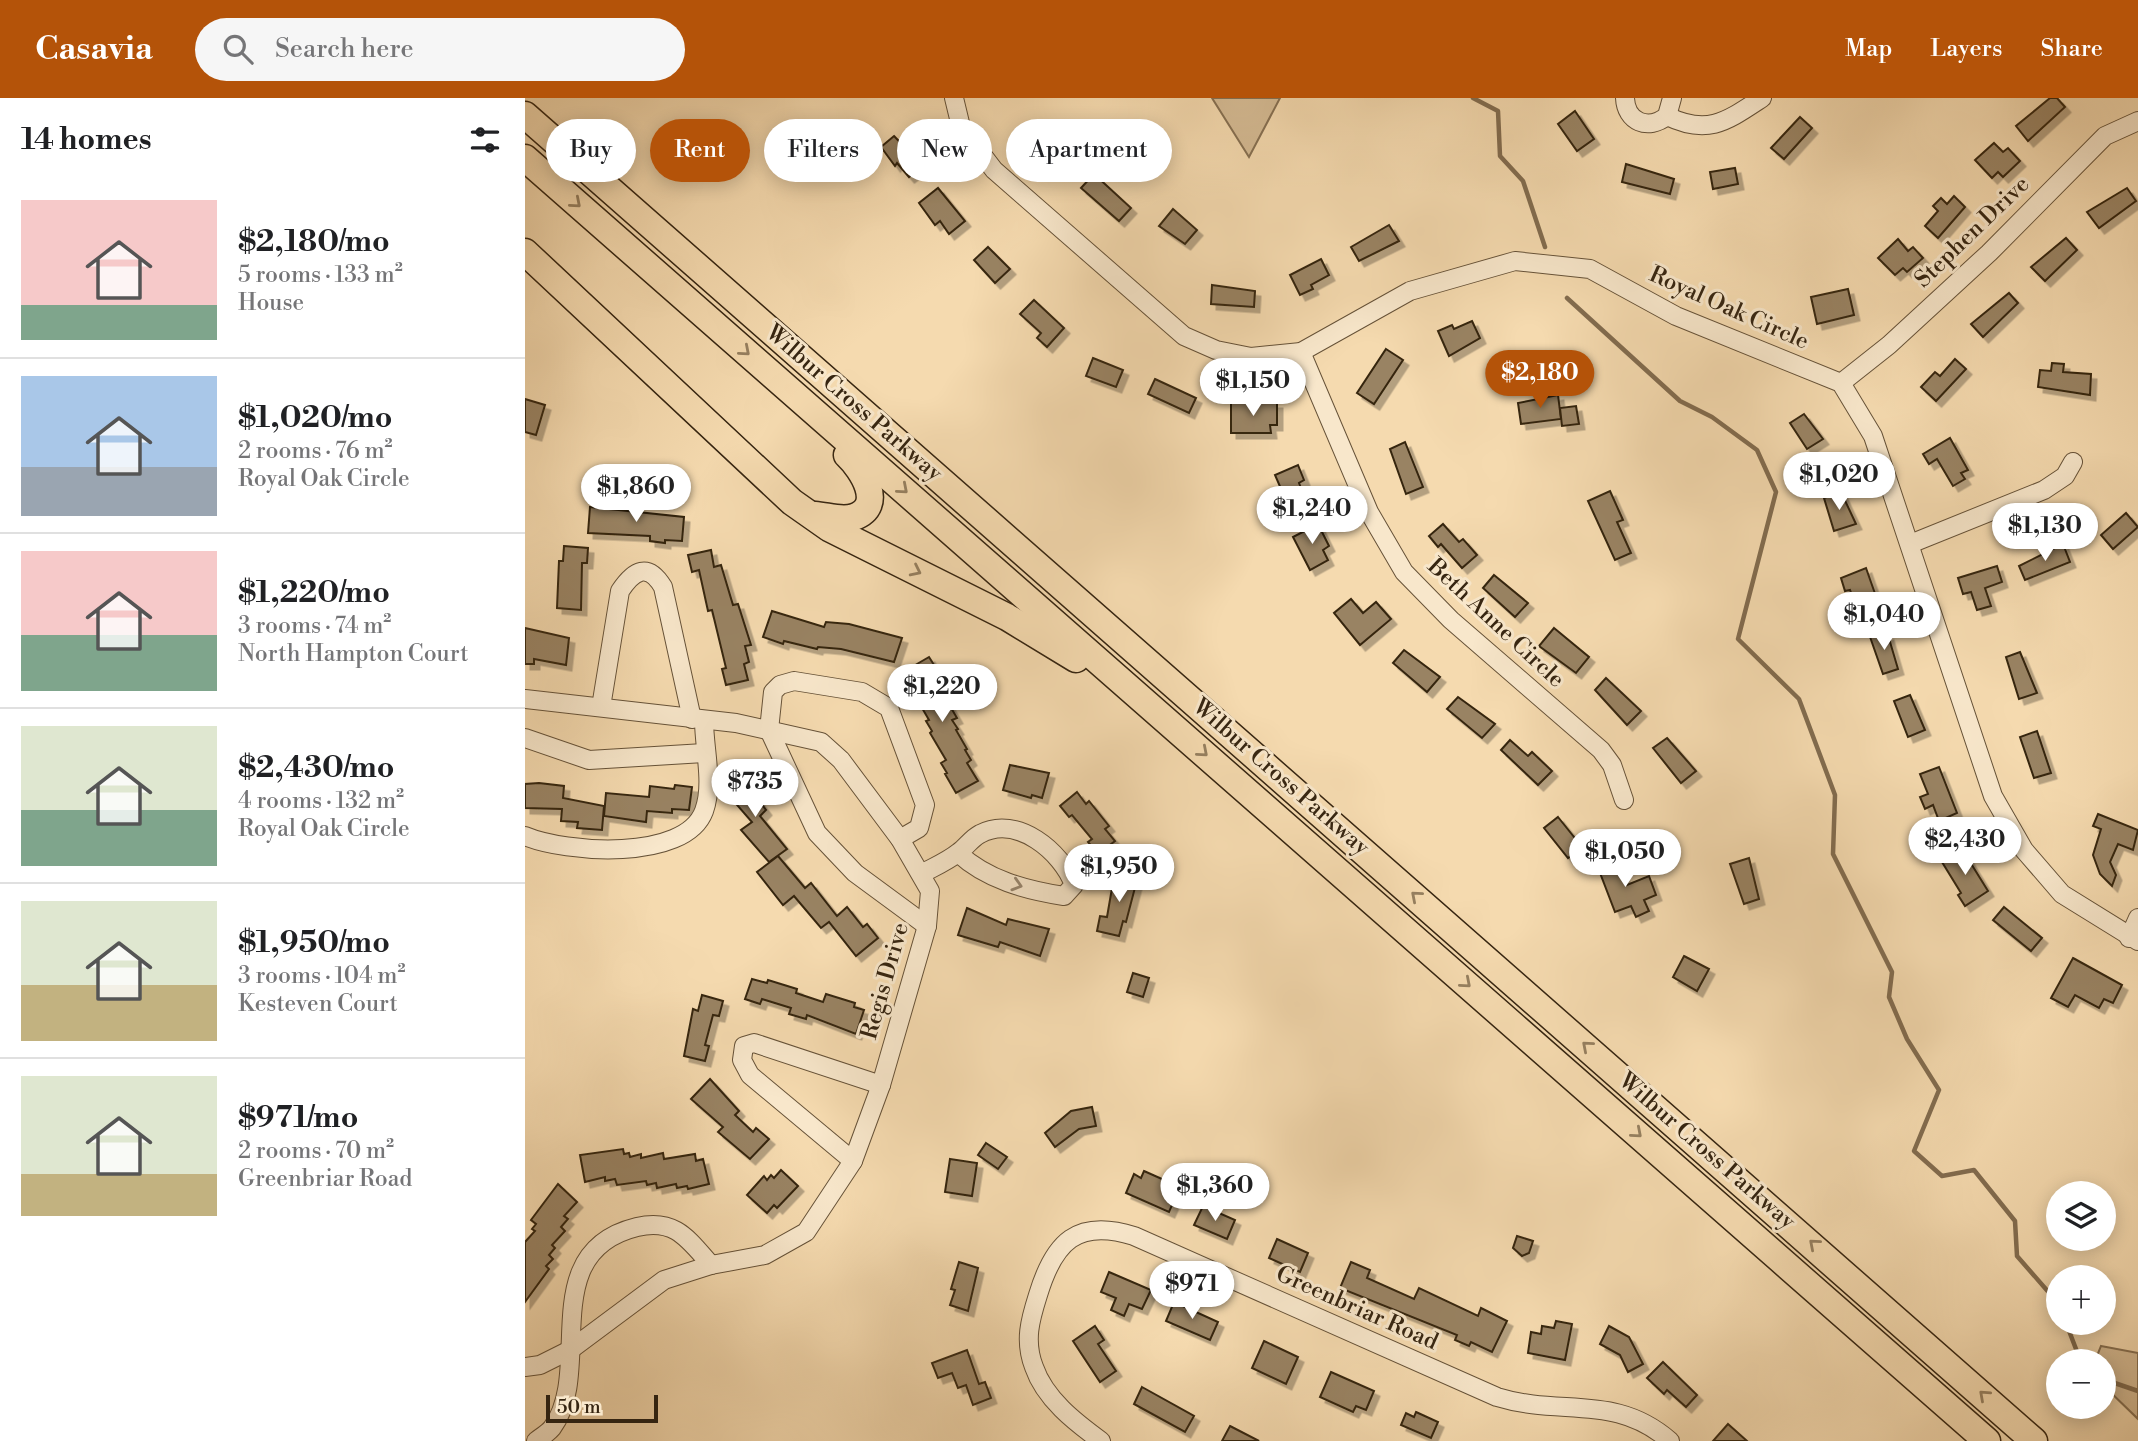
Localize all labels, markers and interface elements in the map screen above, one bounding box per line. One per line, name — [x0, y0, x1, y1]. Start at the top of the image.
search box — [195, 18, 685, 81]
text: Casavia — [35, 29, 153, 70]
icon: search — [219, 30, 257, 68]
text: Search here — [275, 33, 414, 65]
text: Map — [1845, 34, 1892, 64]
text: Layers — [1930, 34, 2002, 64]
text: Share — [2040, 34, 2103, 64]
chip: Buy — [546, 119, 636, 182]
chip: Rent — [650, 119, 750, 182]
chip: Filters — [764, 119, 883, 182]
chip: New — [897, 119, 992, 182]
chip: Apartment — [1006, 119, 1172, 182]
text: 14 homes — [21, 121, 152, 159]
icon: filters — [466, 121, 504, 159]
street label: Stephen Drive — [1909, 170, 2035, 294]
one-way arrow — [568, 195, 581, 207]
text: $2,180/mo — [238, 223, 390, 261]
icon: home — [77, 228, 161, 312]
street label: Royal Oak Circle — [1645, 260, 1813, 356]
text: 5 rooms · 133 m² — [238, 261, 403, 289]
text: House — [238, 289, 304, 317]
street label: Wilbur Cross Parkway — [759, 318, 949, 488]
one-way arrow — [737, 343, 750, 355]
pin: $2,180 — [1483, 350, 1597, 410]
pin: $1,150 — [1196, 358, 1310, 418]
text: $2,180 — [1501, 359, 1579, 387]
text: $1,150 — [1216, 367, 1290, 395]
text: $1,020/mo — [238, 399, 393, 437]
icon: home — [77, 404, 161, 488]
text: 2 rooms · 76 m² — [238, 437, 393, 465]
pin: $1,020 — [1782, 452, 1896, 512]
text: $1,020 — [1799, 461, 1879, 489]
pin: $1,860 — [579, 464, 693, 524]
text: Royal Oak Circle — [238, 465, 410, 493]
text: $1,860 — [597, 473, 675, 501]
one-way arrow — [895, 481, 908, 493]
pin: $1,240 — [1255, 486, 1369, 546]
text: $1,240 — [1273, 495, 1351, 523]
pin: $1,130 — [1988, 504, 2102, 563]
text: $1,130 — [2008, 512, 2082, 540]
street label: Beth Anne Circle — [1421, 552, 1570, 694]
one-way arrow — [909, 562, 921, 576]
text: $1,220/mo — [238, 574, 390, 612]
icon: home — [77, 579, 161, 663]
pin: $1,040 — [1827, 592, 1941, 652]
text: $1,040 — [1844, 601, 1924, 629]
text: 3 rooms · 74 m² — [238, 612, 391, 640]
text: North Hampton Court — [238, 640, 468, 668]
pin: $1,220 — [885, 664, 999, 724]
text: $1,220 — [903, 673, 981, 701]
street label: Wilbur Cross Parkway — [1186, 692, 1376, 862]
one-way arrow — [1195, 744, 1208, 756]
text: $2,430/mo — [238, 749, 394, 787]
icon: home — [77, 754, 161, 838]
pin: $735 — [714, 760, 796, 819]
text: $735 — [727, 768, 783, 796]
text: 4 rooms · 132 m² — [238, 787, 404, 815]
text: Royal Oak Circle — [238, 815, 410, 843]
pin: $2,430 — [1908, 818, 2022, 877]
text: $2,430 — [1924, 826, 2006, 854]
pin: $1,050 — [1568, 830, 1682, 889]
text: $1,050 — [1585, 838, 1665, 866]
pin: $1,950 — [1062, 844, 1176, 904]
text: $1,950 — [1080, 853, 1158, 881]
one-way arrow — [1011, 876, 1023, 891]
one-way arrow — [1411, 892, 1424, 904]
street label: Regis Drive — [855, 919, 915, 1043]
text: $1,950/mo — [238, 924, 390, 962]
icon: home — [77, 929, 161, 1013]
text: 3 rooms · 104 m² — [238, 962, 406, 990]
one-way arrow — [1458, 975, 1471, 987]
text: Kesteven Court — [238, 990, 398, 1018]
one-way arrow — [1583, 1042, 1596, 1054]
street label: Wilbur Cross Parkway — [1612, 1066, 1802, 1236]
text: $971/mo — [238, 1099, 358, 1137]
icon: home — [77, 1104, 161, 1188]
one-way arrow — [1629, 1124, 1642, 1137]
text: 2 rooms · 70 m² — [238, 1137, 394, 1165]
pin: $1,360 — [1158, 1164, 1272, 1223]
text: Greenbriar Road — [238, 1165, 412, 1193]
text: $1,360 — [1176, 1172, 1254, 1200]
map controls — [2046, 1181, 2116, 1419]
button: layers — [2046, 1181, 2116, 1251]
one-way arrow — [1809, 1240, 1822, 1252]
street label: Greenbriar Road — [1272, 1260, 1442, 1356]
pin: $971 — [1151, 1262, 1233, 1321]
button: + — [2046, 1265, 2116, 1335]
text: $971 — [1165, 1270, 1219, 1298]
button: − — [2046, 1349, 2116, 1419]
one-way arrow — [1979, 1391, 1992, 1403]
scale bar — [546, 1392, 658, 1424]
text: 50 m — [557, 1395, 601, 1419]

